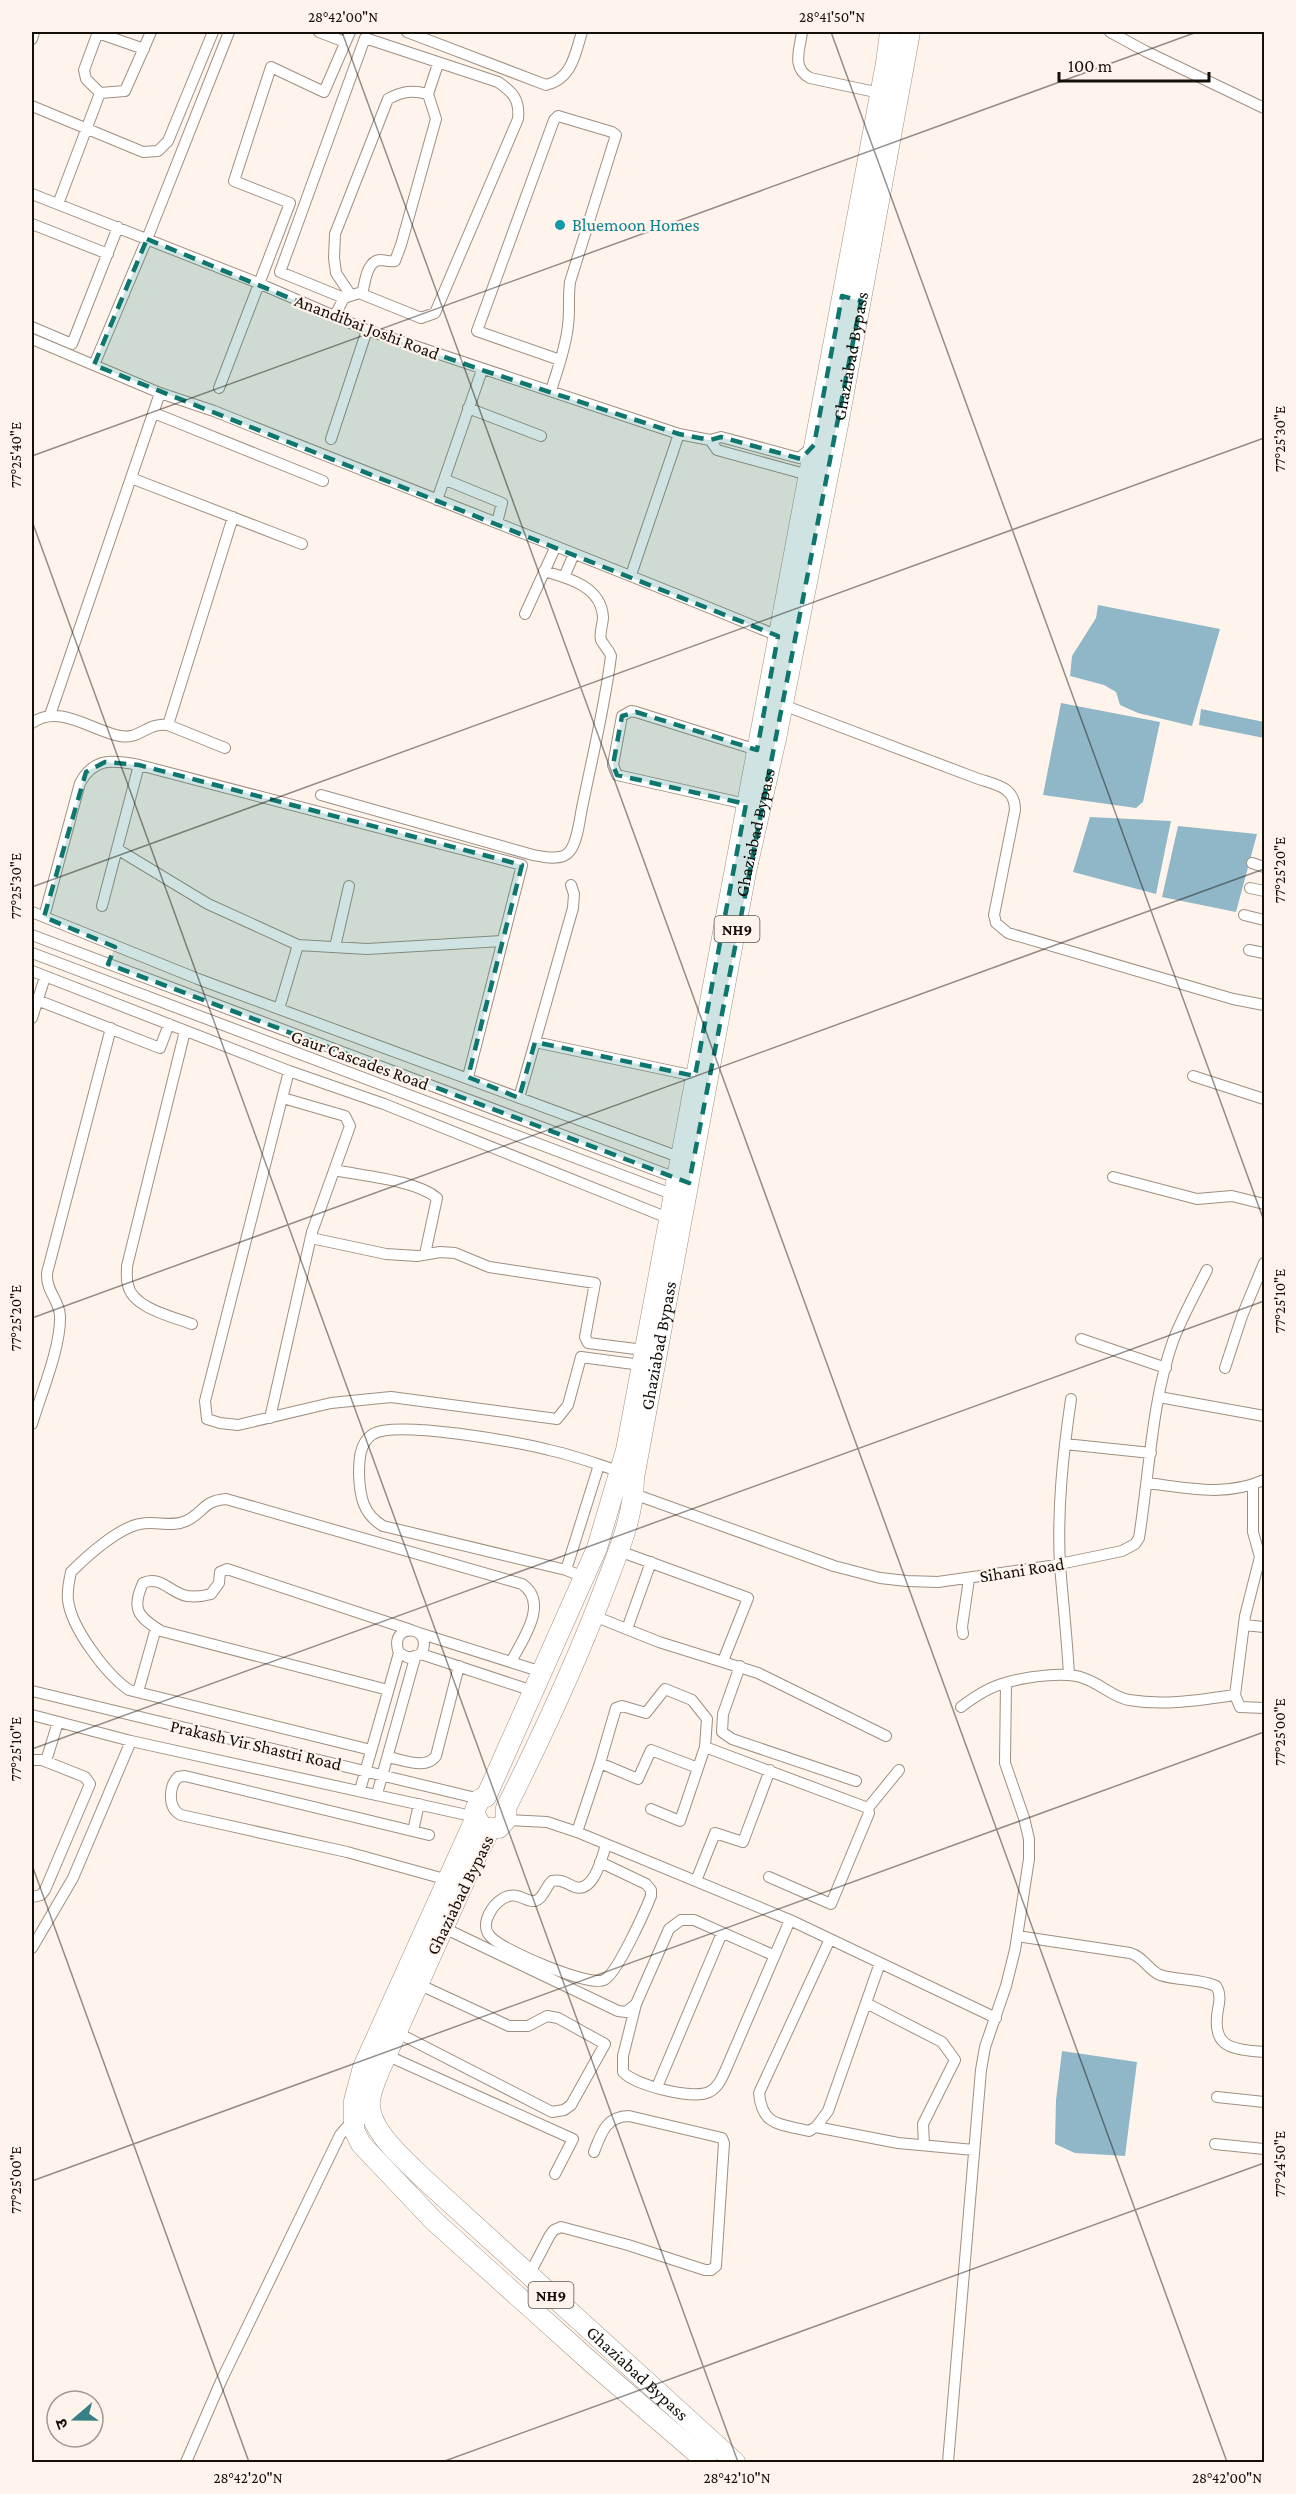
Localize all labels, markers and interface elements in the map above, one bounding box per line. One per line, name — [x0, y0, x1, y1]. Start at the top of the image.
text: 28°42'00"N — [308, 9, 378, 25]
text: 28°41'50"N — [799, 9, 865, 25]
scale bar — [1059, 45, 1209, 83]
text: 100 m — [1068, 56, 1113, 76]
place label: Bluemoon Homes — [572, 215, 700, 235]
marker: Bluemoon Homes — [553, 218, 567, 232]
street label: Anandibai Joshi Road — [292, 290, 443, 364]
street label: Ghaziabad Bypass — [829, 290, 872, 422]
text: 77°25'30"E — [1272, 406, 1288, 472]
text: 77°25'40"E — [8, 422, 24, 488]
street label: Ghaziabad Bypass — [732, 767, 779, 898]
text: 77°25'20"E — [1272, 837, 1288, 903]
text: 77°25'30"E — [8, 853, 24, 919]
road number: NH9 — [714, 916, 760, 942]
street label: Gaur Cascades Road — [288, 1026, 432, 1094]
text: 77°25'10"E — [1272, 1269, 1288, 1333]
street label: Ghaziabad Bypass — [637, 1280, 680, 1412]
text: 77°25'20"E — [8, 1285, 24, 1351]
street label: Sihani Road — [978, 1553, 1066, 1587]
text: 77°25'00"E — [1272, 1698, 1288, 1766]
street label: Prakash Vir Shastri Road — [168, 1716, 344, 1775]
text: 77°25'10"E — [8, 1717, 24, 1781]
street label: Ghaziabad Bypass — [422, 1832, 498, 1958]
text: 77°24'50"E — [1272, 2131, 1288, 2197]
text: 77°25'00"E — [8, 2146, 24, 2214]
road number: NH9 — [528, 2282, 574, 2308]
street label: Ghaziabad Bypass — [582, 2322, 693, 2425]
north arrow — [45, 2389, 105, 2449]
text: उ — [52, 2416, 71, 2431]
text: 28°42'20"N — [213, 2470, 283, 2486]
text: 28°42'10"N — [703, 2470, 771, 2486]
text: 28°42'00"N — [1192, 2470, 1262, 2486]

